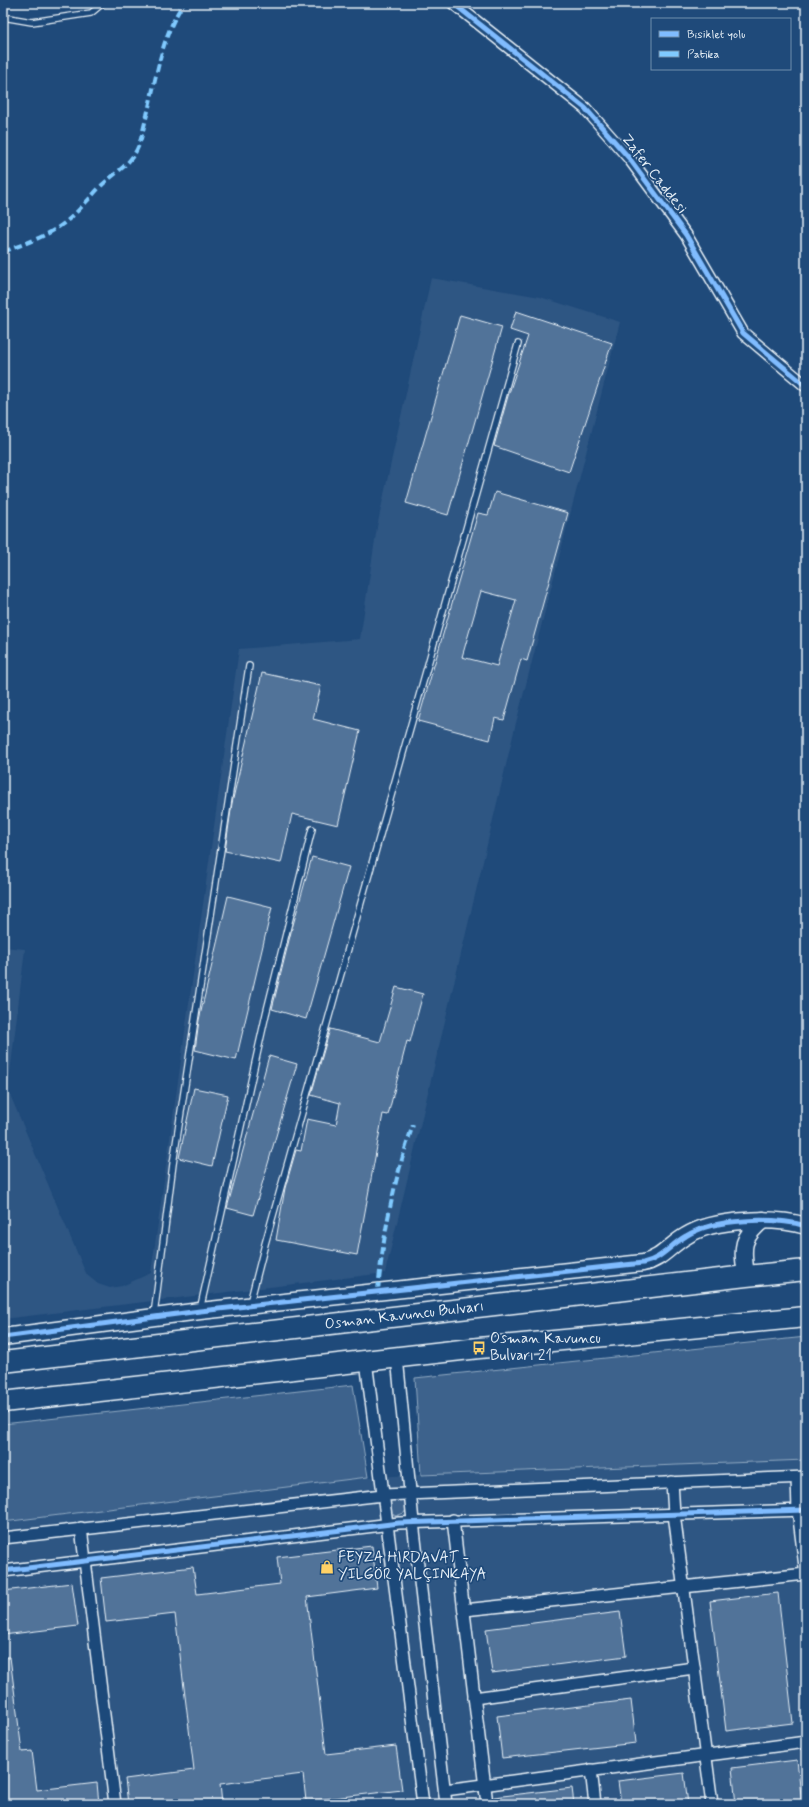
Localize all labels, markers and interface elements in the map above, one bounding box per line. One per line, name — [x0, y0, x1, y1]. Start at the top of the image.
legend — [651, 18, 791, 70]
text: Bisiklet yolu — [687, 27, 745, 43]
text: Patika — [687, 47, 720, 63]
street label: Zafer Caddesi — [616, 130, 692, 218]
street label: Osman Kavuncu Bulvarı — [324, 1296, 485, 1335]
place label: Osman Kavuncu Bulvarı 21 — [490, 1329, 601, 1366]
bus stop icon: Osman Kavuncu Bulvarı 21 — [471, 1340, 487, 1356]
place label: FEYZA HIRDAVAT - YILGÖR YALÇINKAYA — [338, 1548, 487, 1585]
shop icon: FEYZA HIRDAVAT - YILGÖR YALÇINKAYA — [319, 1559, 335, 1575]

